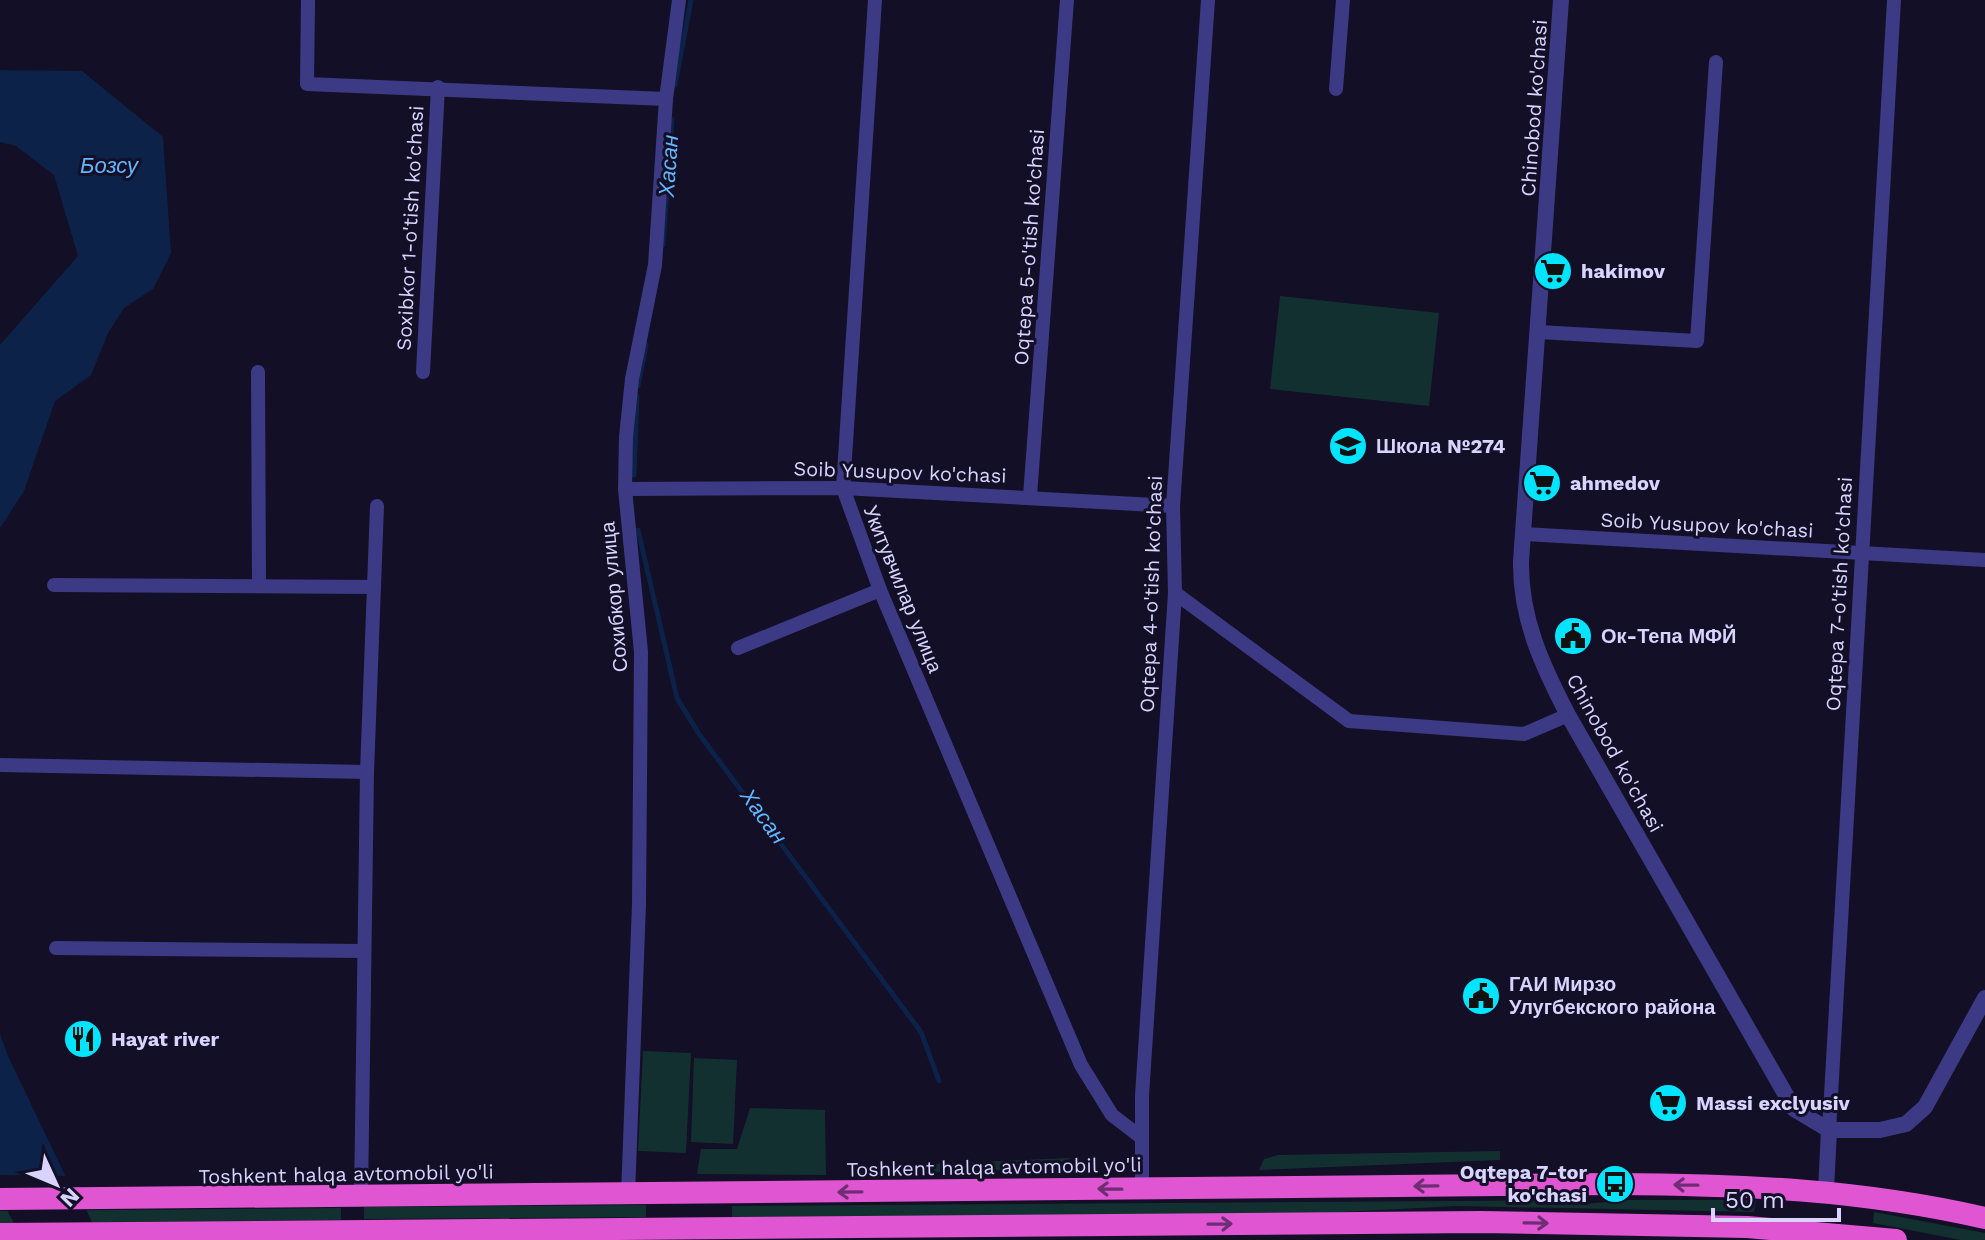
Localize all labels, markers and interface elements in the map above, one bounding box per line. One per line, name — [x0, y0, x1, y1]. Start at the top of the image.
street label: Chinobod ko'chasi — [1516, 19, 1552, 197]
street label: Soxibkor 1-o'tish ko'chasi — [392, 105, 428, 351]
street label: Oqtepa 5-o'tish ko'chasi — [1009, 128, 1049, 366]
water label: Хасан — [654, 134, 683, 199]
water label: Бозсу — [80, 153, 140, 178]
supermarket icon: hakimov — [1532, 250, 1574, 292]
place label: hakimov — [1581, 259, 1666, 283]
school or university icon: Школа №274 — [1327, 425, 1369, 467]
place label: Школа №274 — [1376, 434, 1505, 458]
street label: Soib Yusupov ko'chasi — [793, 456, 1007, 488]
supermarket icon: ahmedov — [1521, 462, 1563, 504]
place label: ahmedov — [1570, 471, 1661, 495]
street label: Oqtepa 4-o'tish ko'chasi — [1135, 475, 1167, 713]
street label: Oqtepa 7-o'tish ko'chasi — [1821, 476, 1857, 712]
street label: Укитувчилар улица — [859, 502, 948, 677]
street label: Soib Yusupov ko'chasi — [1600, 507, 1814, 543]
street label: Сохибкор улица — [595, 520, 633, 673]
public building icon: Ок-Тепа МФЙ — [1552, 615, 1594, 657]
place label: Ок-Тепа МФЙ — [1601, 624, 1737, 648]
street label: Chinobod ko'chasi — [1562, 670, 1668, 836]
water label: Хасан — [735, 783, 792, 849]
place label: ГАИ Мирзо Улугбекского района — [1509, 972, 1716, 1019]
public building icon: ГАИ Мирзо Улугбекского района — [1460, 975, 1502, 1017]
restaurant icon: Hayat river — [62, 1018, 104, 1060]
place label: Hayat river — [111, 1027, 219, 1051]
supermarket icon: Massi exclyusiv — [1647, 1082, 1689, 1124]
place label: Massi exclyusiv — [1696, 1091, 1851, 1115]
north arrow — [16, 1144, 96, 1224]
street label: Toshkent halqa avtomobil yo'li — [846, 1152, 1142, 1182]
street label: Toshkent halqa avtomobil yo'li — [198, 1159, 494, 1189]
place label: Oqtepa 7-tor ko'chasi — [1460, 1160, 1587, 1207]
bus stop icon: Oqtepa 7-tor ko'chasi — [1594, 1163, 1636, 1205]
scale bar — [1713, 1172, 1839, 1222]
one-way arrow — [1673, 1177, 1700, 1192]
one-way arrow — [1413, 1178, 1440, 1194]
one-way arrow — [1097, 1181, 1124, 1197]
text: N — [55, 1183, 85, 1212]
one-way arrow — [837, 1184, 864, 1200]
text: 50 m — [1725, 1186, 1785, 1214]
one-way arrow — [1522, 1215, 1549, 1230]
one-way arrow — [1206, 1217, 1233, 1232]

